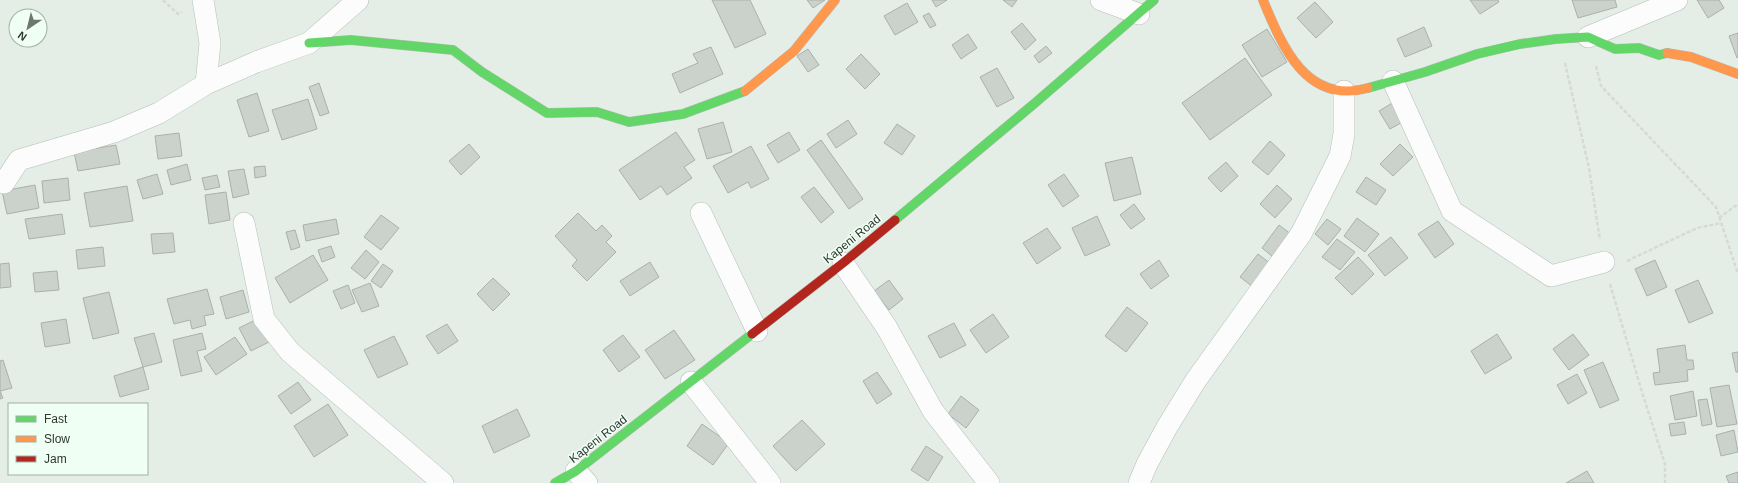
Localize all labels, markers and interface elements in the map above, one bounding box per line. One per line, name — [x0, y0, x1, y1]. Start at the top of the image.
north arrow — [8, 8, 48, 48]
text: N — [16, 29, 29, 43]
street label: Kapeni Road — [821, 212, 883, 266]
legend — [8, 403, 148, 475]
text: Fast — [44, 412, 68, 426]
street label: Kapeni Road — [566, 412, 630, 466]
text: Slow — [44, 432, 70, 446]
text: Jam — [44, 452, 67, 466]

